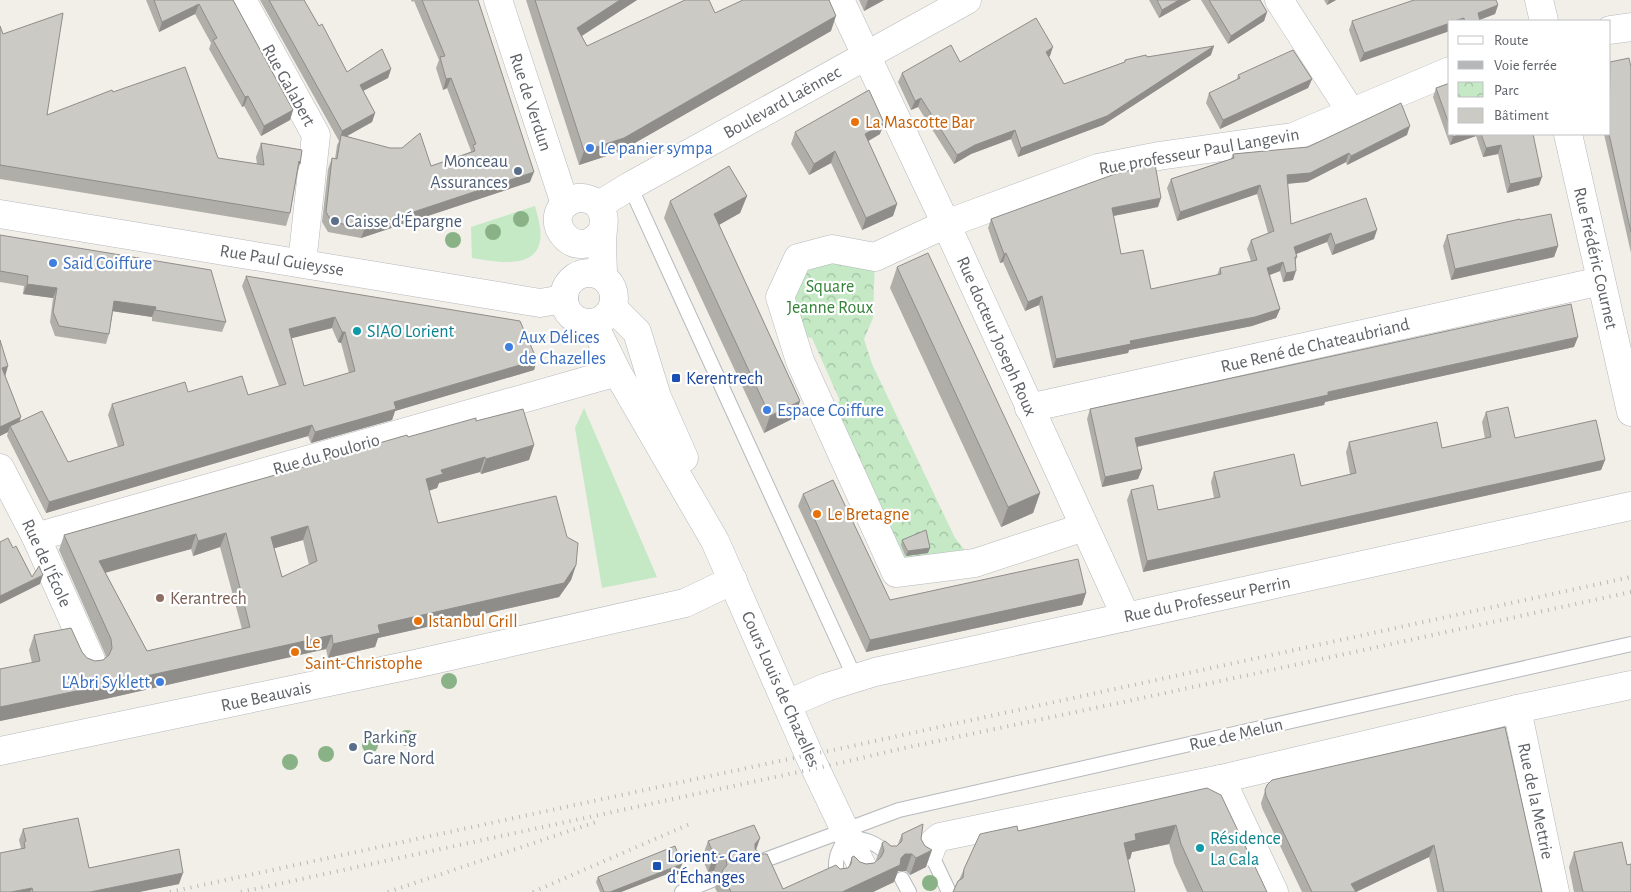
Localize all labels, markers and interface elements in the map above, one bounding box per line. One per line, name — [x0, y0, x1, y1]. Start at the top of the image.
legend — [1448, 20, 1611, 135]
text: Route — [1494, 33, 1528, 48]
street label: Rue Galabert — [258, 41, 318, 130]
street label: Rue de Verdun — [506, 51, 554, 153]
text: Voie ferrée — [1494, 58, 1557, 73]
street label: Boulevard Laënnec — [721, 63, 844, 143]
text: Parc — [1494, 83, 1519, 98]
text: Bâtiment — [1494, 108, 1549, 123]
place label: La Mascotte Bar — [865, 114, 975, 132]
marker: La Mascotte Bar — [849, 116, 861, 128]
street label: Rue professeur Paul Langevin — [1098, 125, 1301, 178]
place label: Le panier sympa — [600, 140, 713, 158]
marker: Le panier sympa — [584, 142, 596, 154]
place label: Monceau Assurances — [430, 153, 508, 192]
marker: Monceau Assurances — [512, 165, 524, 177]
street label: Rue Frédéric Cournet — [1570, 186, 1620, 331]
place label: Caisse d'Épargne — [345, 210, 462, 231]
marker: Caisse d'Épargne — [329, 215, 341, 227]
street label: Rue Paul Guieysse — [218, 242, 345, 280]
street label: Rue docteur Joseph Roux — [953, 254, 1039, 419]
place label: Saïd Coiffure — [63, 255, 152, 273]
marker: Saïd Coiffure — [47, 257, 59, 269]
park label: Square Jeanne Roux — [787, 278, 873, 317]
street label: Rue René de Chateaubriand — [1219, 315, 1411, 376]
place label: SIAO Lorient — [367, 323, 455, 341]
marker: SIAO Lorient — [351, 325, 363, 337]
place label: Aux Délices de Chazelles — [519, 329, 606, 368]
marker: Aux Délices de Chazelles — [503, 341, 515, 353]
place label: Kerentrech — [686, 370, 763, 388]
marker: Kerentrech — [670, 372, 682, 384]
place label: Espace Coiffure — [777, 402, 884, 420]
marker: Espace Coiffure — [761, 404, 773, 416]
street label: Rue du Poulorio — [271, 431, 382, 479]
place label: Le Bretagne — [827, 506, 910, 524]
marker: Le Bretagne — [811, 508, 823, 520]
street label: Rue de l'École — [18, 515, 77, 610]
street label: Rue du Professeur Perrin — [1122, 574, 1292, 626]
place label: Kerantrech — [170, 590, 247, 608]
marker: Kerantrech — [154, 592, 166, 604]
street label: Cours Louis de Chazelles — [738, 609, 823, 770]
place label: Istanbul Grill — [428, 613, 518, 631]
marker: Istanbul Grill — [412, 615, 424, 627]
place label: Le Saint-Christophe — [305, 634, 423, 673]
marker: Le Saint-Christophe — [289, 646, 301, 658]
place label: L'Abri Syklett — [61, 674, 150, 692]
marker: L'Abri Syklett — [154, 676, 166, 688]
street label: Rue Beauvais — [219, 679, 313, 715]
street label: Rue de Melun — [1188, 715, 1285, 754]
place label: Parking Gare Nord — [363, 729, 435, 768]
marker: Parking Gare Nord — [347, 741, 359, 753]
street label: Rue de la Mettrie — [1514, 741, 1556, 861]
place label: Résidence La Cala — [1210, 830, 1281, 869]
marker: Résidence La Cala — [1194, 842, 1206, 854]
place label: Lorient - Gare d'Échanges — [667, 848, 761, 887]
marker: Lorient - Gare d'Échanges — [651, 860, 663, 872]

